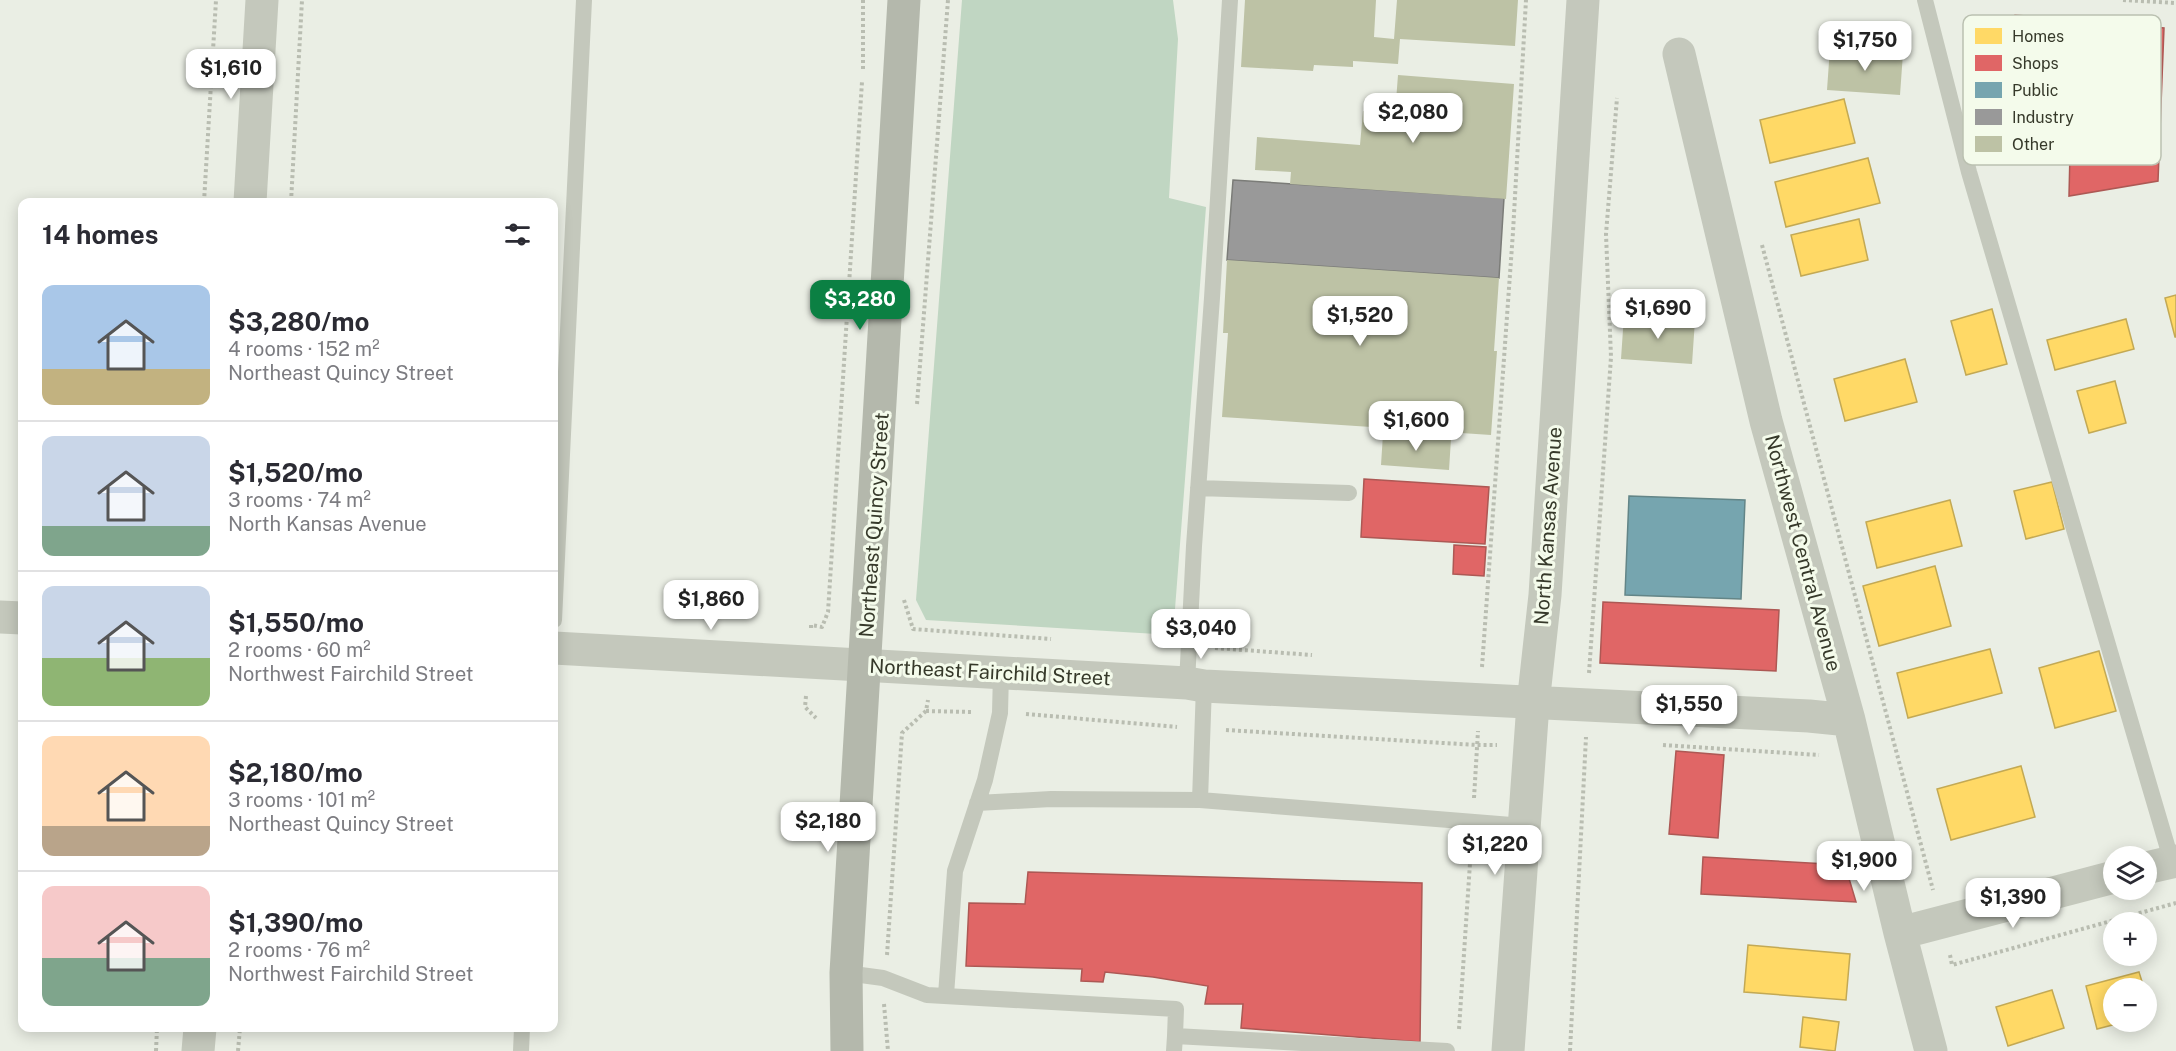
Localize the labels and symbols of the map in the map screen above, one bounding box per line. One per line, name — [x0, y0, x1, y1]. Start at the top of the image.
legend — [1963, 15, 2161, 165]
pin: $1,750 — [1816, 21, 1914, 72]
text: Homes — [2012, 27, 2064, 46]
pin: $1,610 — [182, 49, 280, 100]
text: Shops — [2012, 54, 2059, 73]
text: Public — [2012, 81, 2059, 100]
pin: $2,080 — [1364, 93, 1462, 144]
text: Industry — [2012, 108, 2074, 127]
text: Other — [2012, 135, 2054, 154]
pin: $3,280 — [811, 280, 909, 331]
pin: $1,690 — [1609, 289, 1707, 340]
pin: $1,520 — [1311, 296, 1409, 347]
pin: $1,600 — [1367, 401, 1465, 452]
street label: Northeast Quincy Street — [854, 412, 894, 638]
street label: North Kansas Avenue — [1529, 426, 1567, 626]
street label: Northwest Central Avenue — [1760, 432, 1846, 674]
pin: $1,860 — [662, 580, 760, 631]
pin: $3,040 — [1152, 609, 1250, 660]
street label: Northeast Fairchild Street — [869, 654, 1111, 690]
pin: $1,550 — [1640, 685, 1738, 736]
pin: $2,180 — [779, 802, 877, 853]
pin: $1,220 — [1446, 825, 1544, 876]
pin: $1,900 — [1815, 841, 1913, 892]
pin: $1,390 — [1964, 878, 2062, 929]

